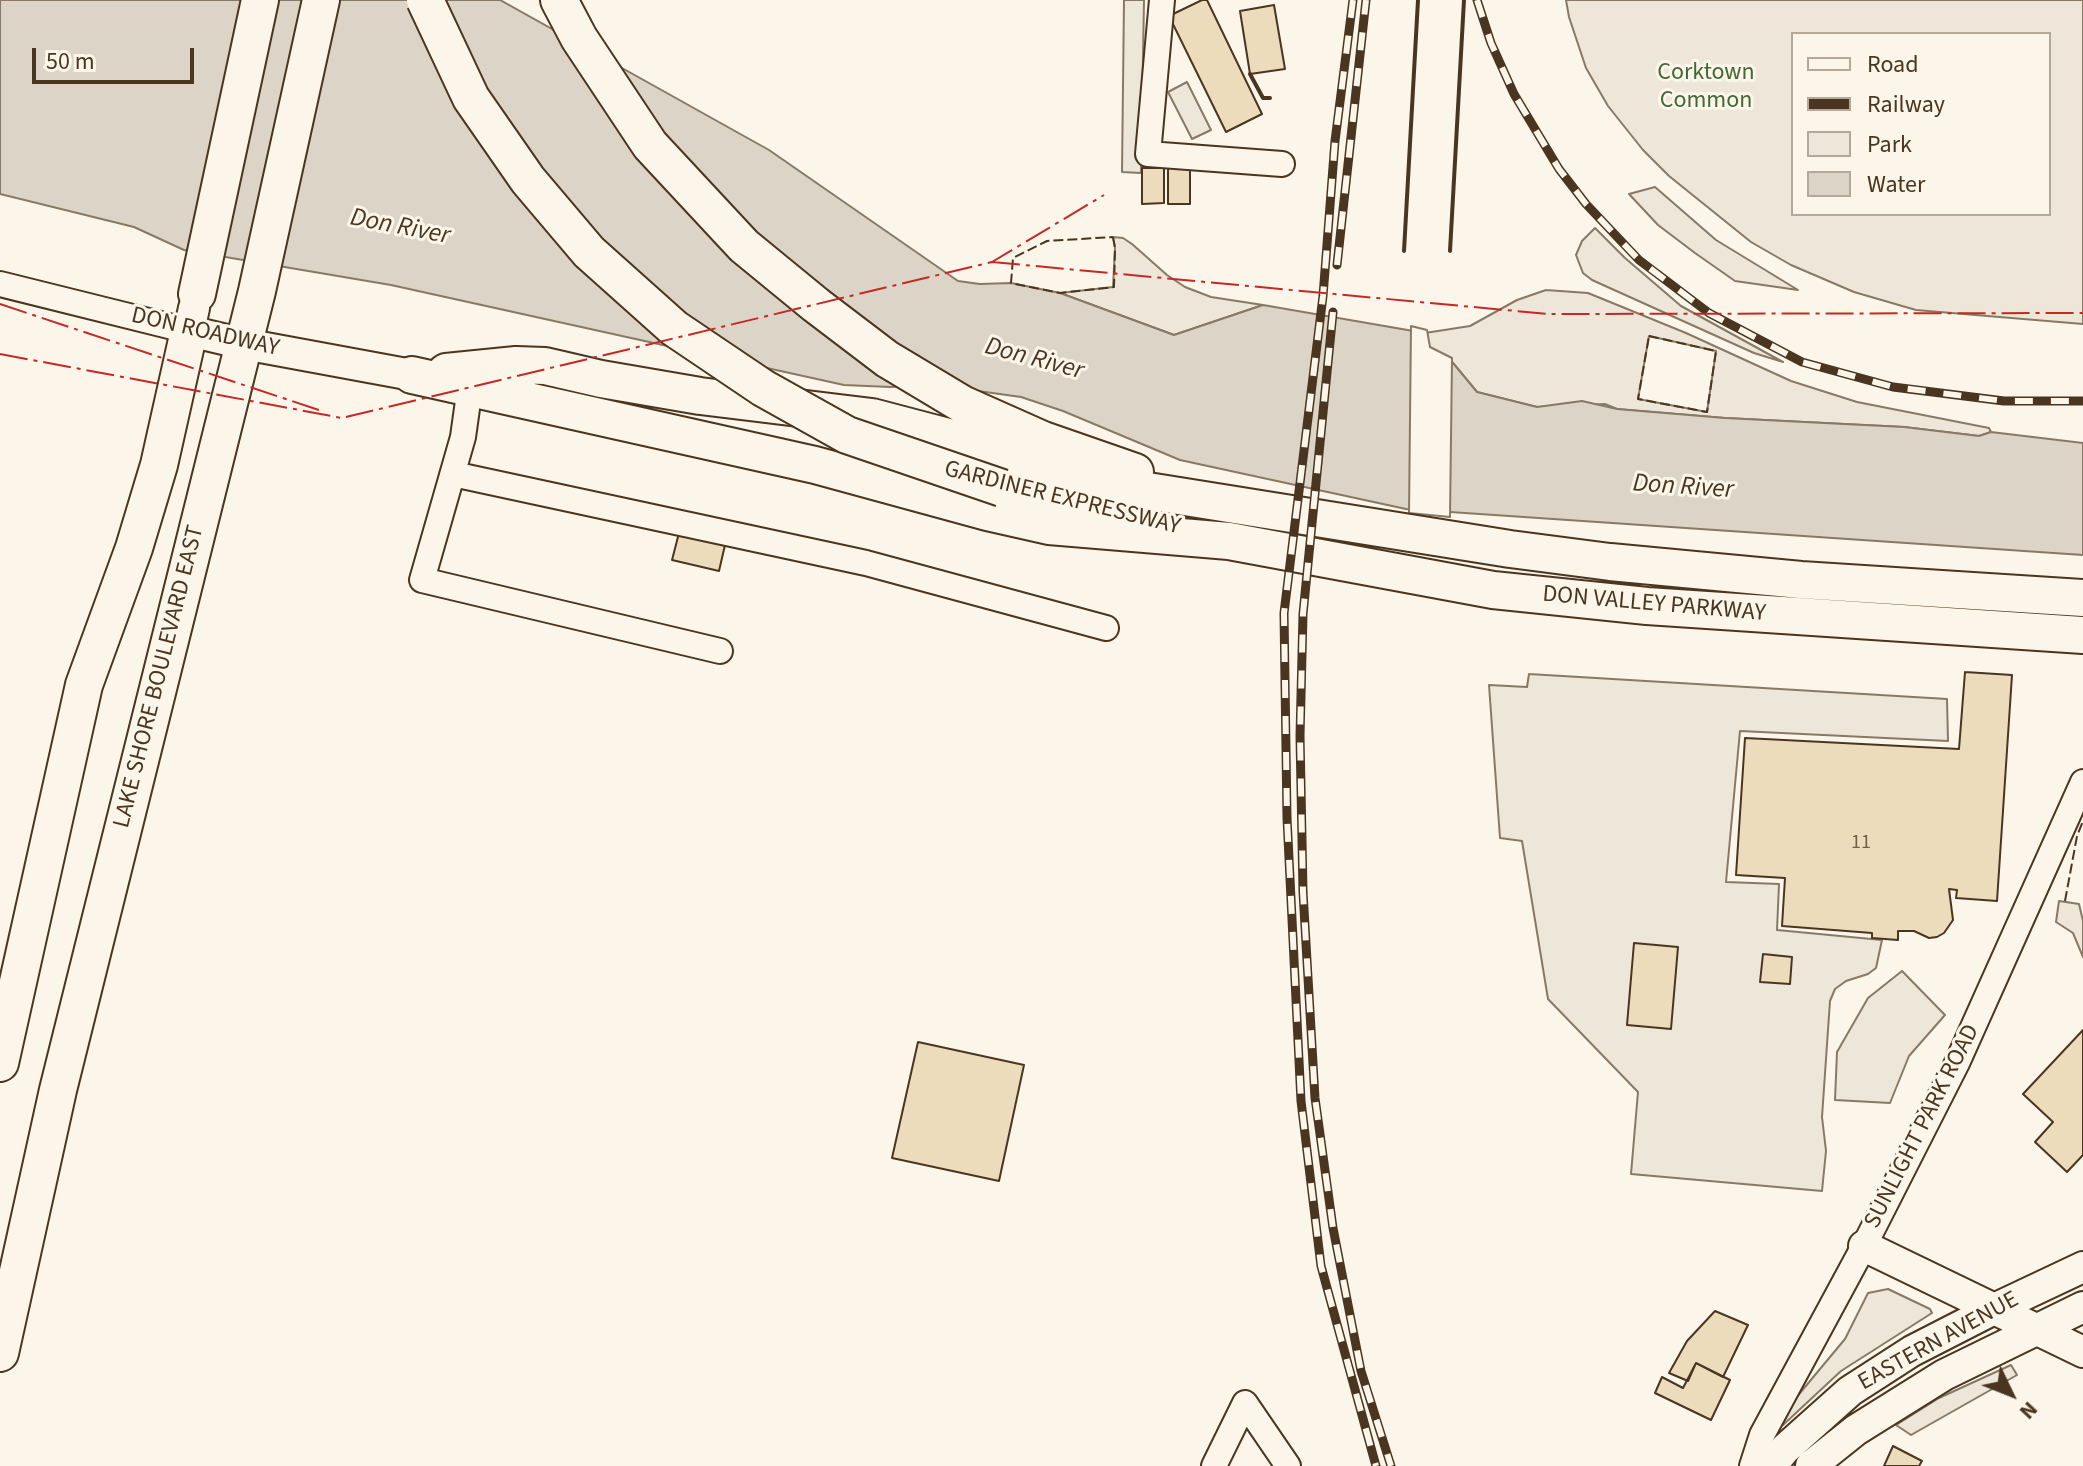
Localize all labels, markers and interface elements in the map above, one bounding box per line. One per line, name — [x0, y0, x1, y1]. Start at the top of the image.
scale bar — [36, 32, 198, 82]
legend — [1791, 32, 2051, 216]
text: 50 m — [46, 44, 95, 79]
text: Road — [1867, 47, 1919, 82]
park label: Corktown Common — [1657, 60, 1755, 116]
text: Railway — [1867, 87, 1945, 122]
text: Park — [1867, 127, 1912, 162]
text: Water — [1867, 167, 1925, 202]
water label: Don River — [347, 203, 453, 253]
street label: DON ROADWAY — [128, 302, 282, 364]
water label: Don River — [981, 332, 1087, 388]
street label: GARDINER EXPRESSWAY — [941, 456, 1183, 542]
water label: Don River — [1631, 469, 1735, 507]
street label: LAKE SHORE BOULEVARD EAST — [108, 523, 212, 831]
street label: DON VALLEY PARKWAY — [1541, 581, 1767, 629]
house number: 11 — [1851, 832, 1871, 856]
street label: SUNLIGHT PARK ROAD — [1859, 1020, 1987, 1234]
street label: EASTERN AVENUE — [1854, 1286, 2024, 1398]
north arrow — [1971, 1354, 2051, 1434]
text: N — [2012, 1394, 2045, 1427]

